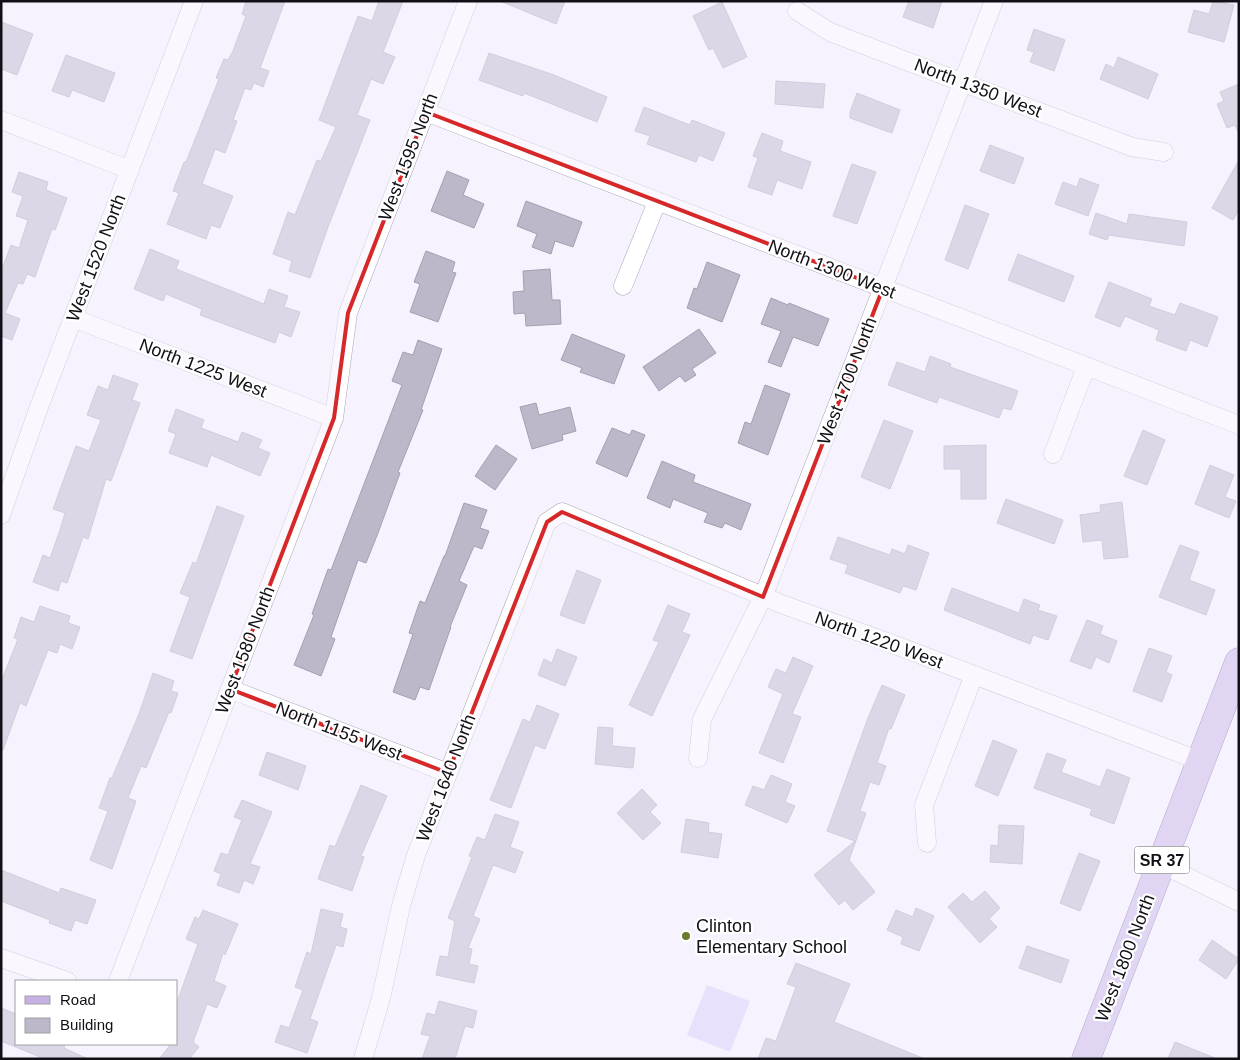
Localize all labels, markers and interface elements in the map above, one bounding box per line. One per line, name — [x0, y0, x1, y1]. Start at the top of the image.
street label: North 1350 West — [912, 55, 1044, 121]
street label: West 1595 North — [375, 91, 441, 223]
street label: West 1520 North — [63, 192, 129, 324]
street label: North 1300 West — [766, 236, 898, 302]
street label: West 1700 North — [814, 315, 880, 447]
street label: North 1225 West — [137, 335, 269, 401]
street label: West 1580 North — [212, 584, 278, 716]
street label: North 1220 West — [812, 608, 946, 672]
street label: North 1155 West — [273, 698, 405, 764]
street label: West 1640 North — [413, 712, 479, 844]
road number: SR 37 — [1134, 846, 1190, 874]
street label: West 1800 North — [1092, 892, 1158, 1024]
place label: Clinton Elementary School — [696, 916, 847, 957]
marker: Clinton Elementary School — [680, 930, 692, 942]
legend — [15, 980, 178, 1045]
text: Road — [60, 991, 96, 1008]
text: Building — [60, 1016, 113, 1033]

